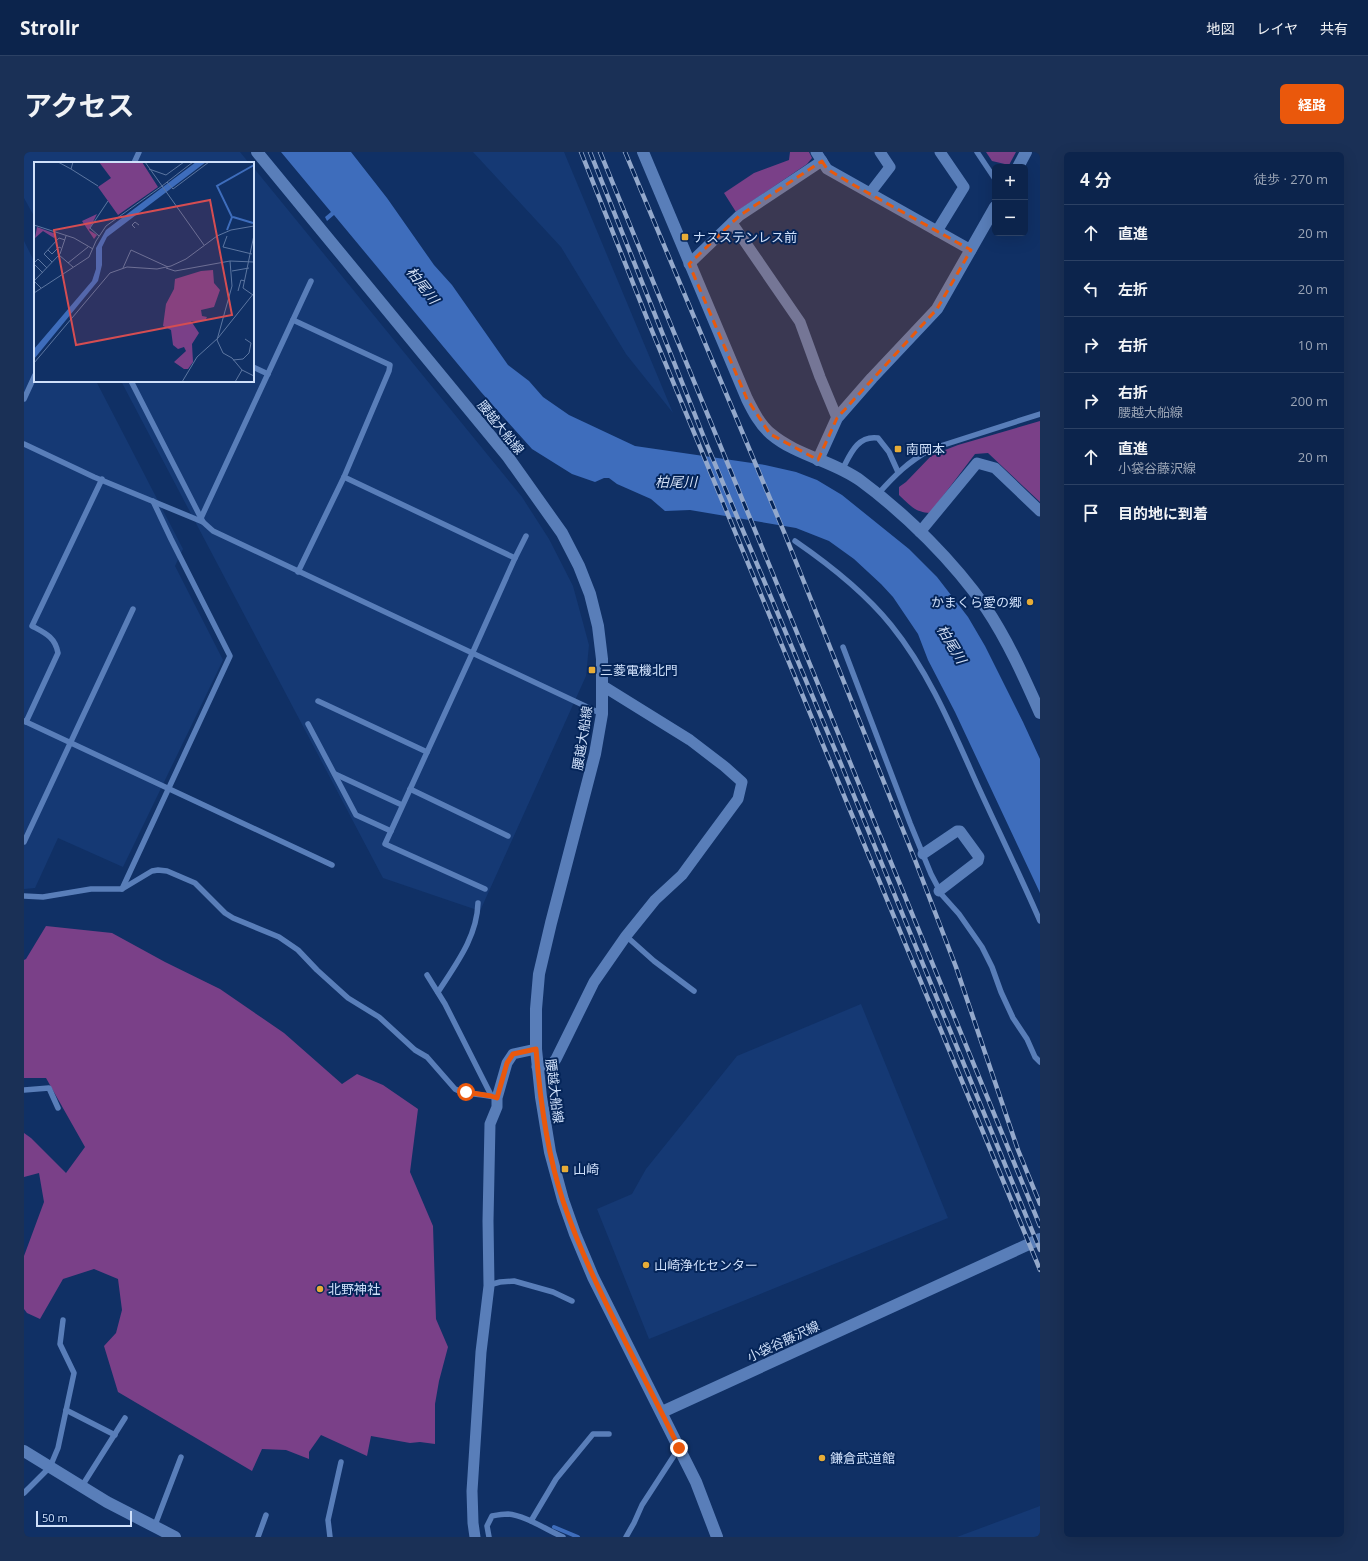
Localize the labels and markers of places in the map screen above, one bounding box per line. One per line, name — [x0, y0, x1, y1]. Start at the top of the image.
place label: ナスステンレス前 — [693, 228, 797, 246]
marker: ナスステンレス前 — [680, 232, 690, 242]
place label: 南岡本 — [906, 440, 945, 458]
marker: 南岡本 — [893, 444, 903, 454]
place label: かまくら愛の郷 — [931, 593, 1022, 611]
marker: かまくら愛の郷 — [1025, 597, 1035, 607]
place label: 三菱電機北門 — [600, 661, 678, 679]
marker: 三菱電機北門 — [587, 665, 597, 675]
place label: 山崎 — [573, 1160, 599, 1178]
marker: 山崎 — [560, 1164, 570, 1174]
place label: 山崎浄化センター — [654, 1256, 758, 1274]
marker: 山崎浄化センター — [641, 1260, 651, 1270]
place label: 北野神社 — [328, 1280, 380, 1298]
marker: 北野神社 — [315, 1284, 325, 1294]
place label: 鎌倉武道館 — [830, 1449, 895, 1467]
marker: 鎌倉武道館 — [817, 1453, 827, 1463]

